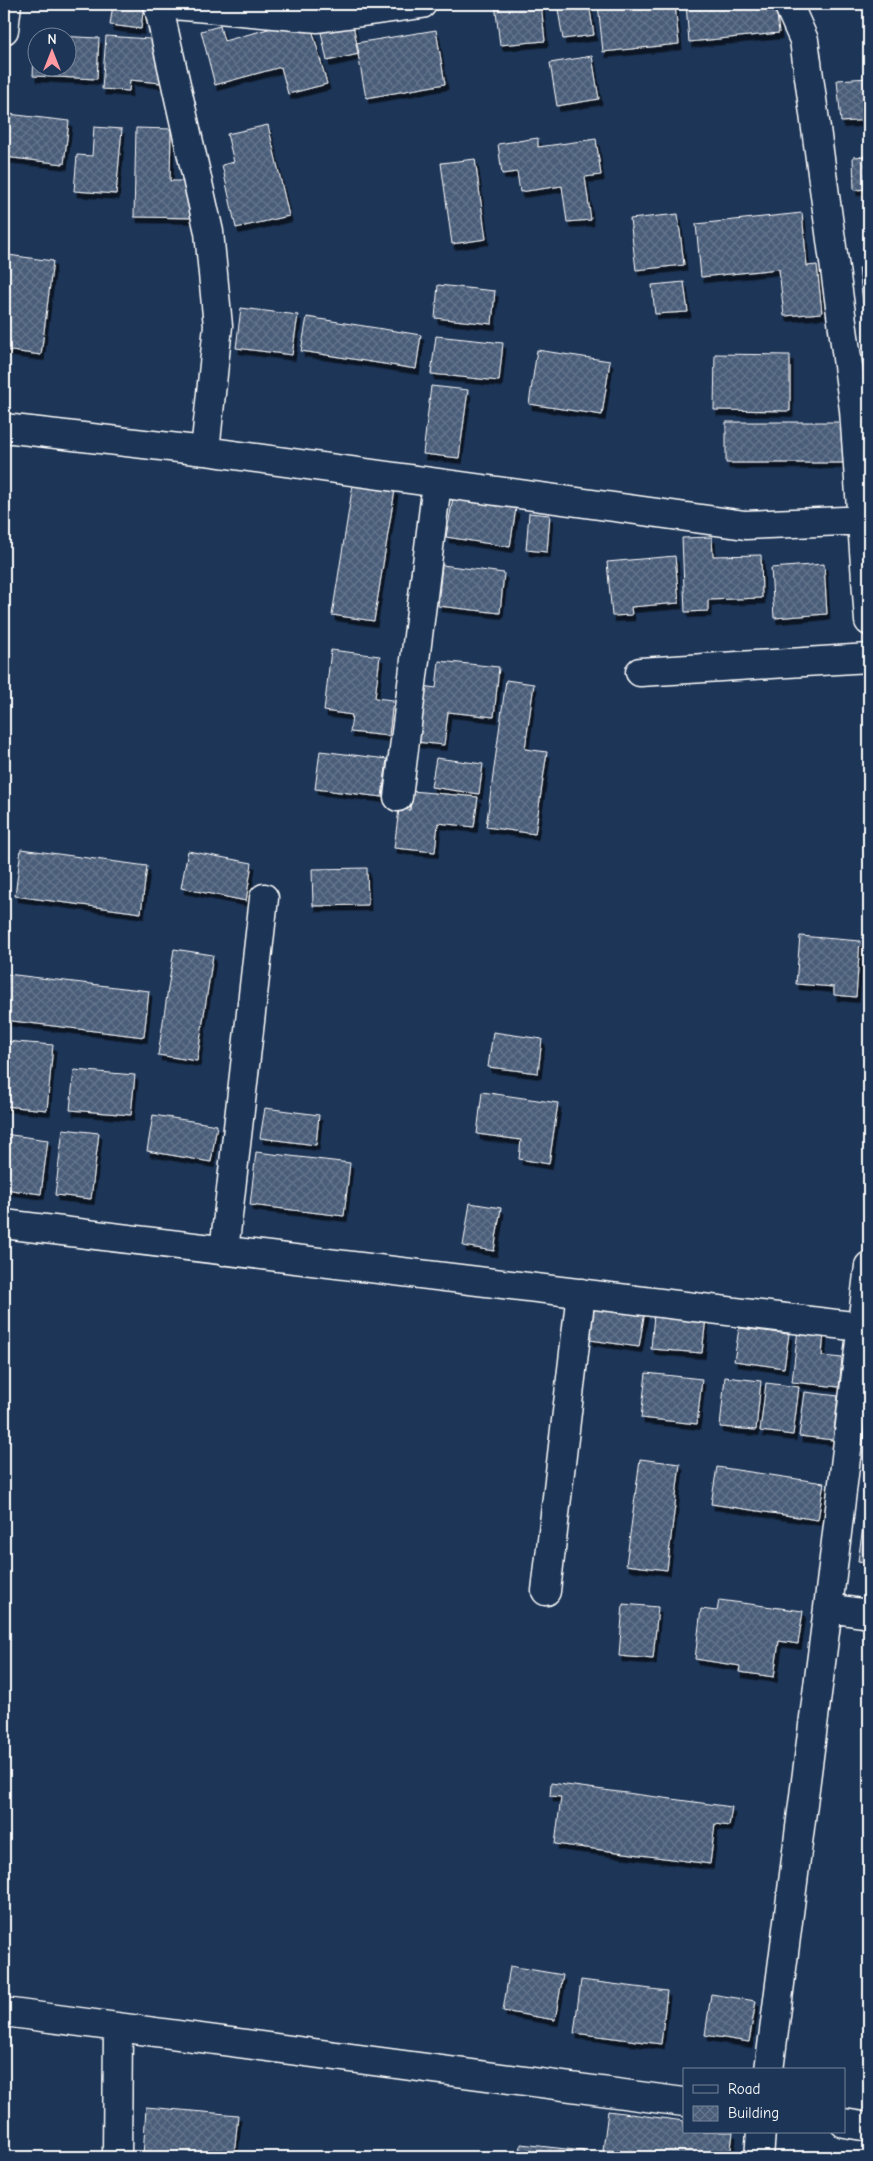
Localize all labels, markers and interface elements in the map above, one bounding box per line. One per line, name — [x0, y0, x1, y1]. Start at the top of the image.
north arrow — [28, 28, 78, 78]
text: N — [47, 31, 57, 48]
legend — [683, 2068, 846, 2134]
text: Road — [728, 2080, 760, 2098]
text: Building — [728, 2104, 779, 2122]

